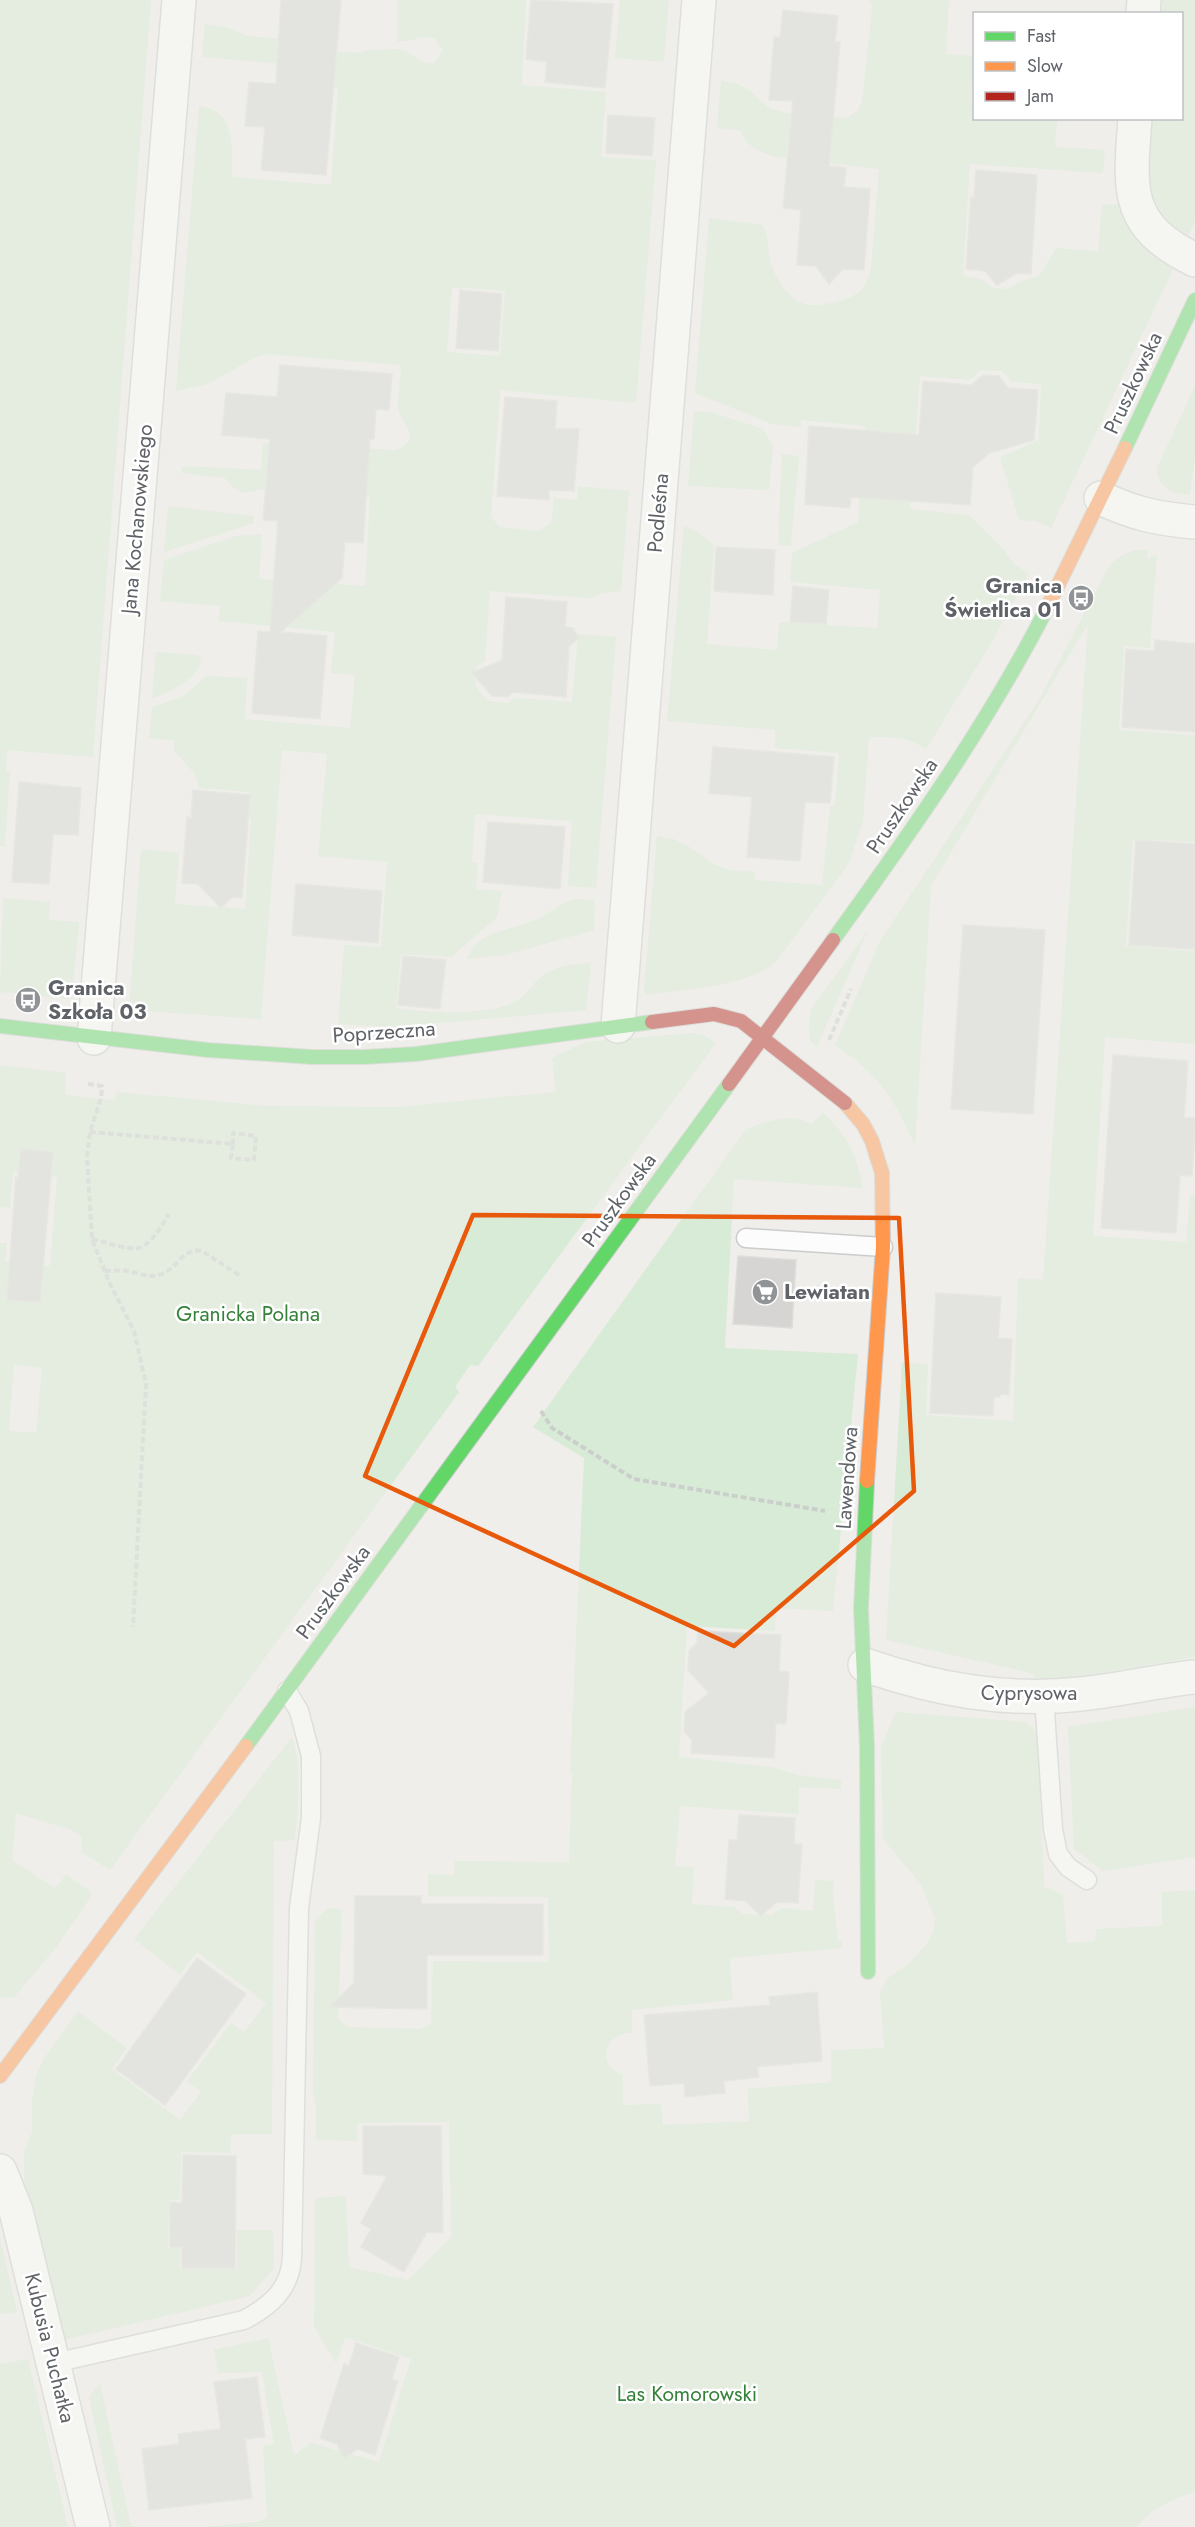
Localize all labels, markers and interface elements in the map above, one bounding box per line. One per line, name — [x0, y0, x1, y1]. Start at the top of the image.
legend — [973, 12, 1183, 120]
text: Fast — [1027, 23, 1056, 49]
text: Slow — [1027, 53, 1064, 79]
text: Jam — [1025, 83, 1054, 109]
street label: Pruszkowska — [1096, 327, 1170, 439]
street label: Jana Kochanowskiego — [114, 423, 160, 618]
street label: Podleśna — [640, 472, 676, 554]
place label: Granica Świetlica 01 — [944, 571, 1062, 625]
bus stop icon: Granica Świetlica 01 — [1066, 583, 1096, 613]
street label: Pruszkowska — [859, 752, 945, 860]
place label: Granica Szkoła 03 — [48, 973, 147, 1027]
bus stop icon: Granica Szkoła 03 — [13, 985, 43, 1015]
street label: Poprzeczna — [332, 1013, 436, 1051]
street label: Pruszkowska — [575, 1147, 663, 1253]
supermarket icon: Lewiatan — [750, 1277, 780, 1307]
place label: Lewiatan — [784, 1277, 870, 1307]
park label: Granicka Polana — [176, 1299, 320, 1329]
street label: Lawendowa — [828, 1426, 866, 1530]
street label: Pruszkowska — [289, 1539, 377, 1645]
street label: Cyprysowa — [981, 1678, 1077, 1708]
street label: Kubusia Puchatka — [17, 2270, 83, 2426]
park label: Las Komorowski — [617, 2379, 757, 2409]

